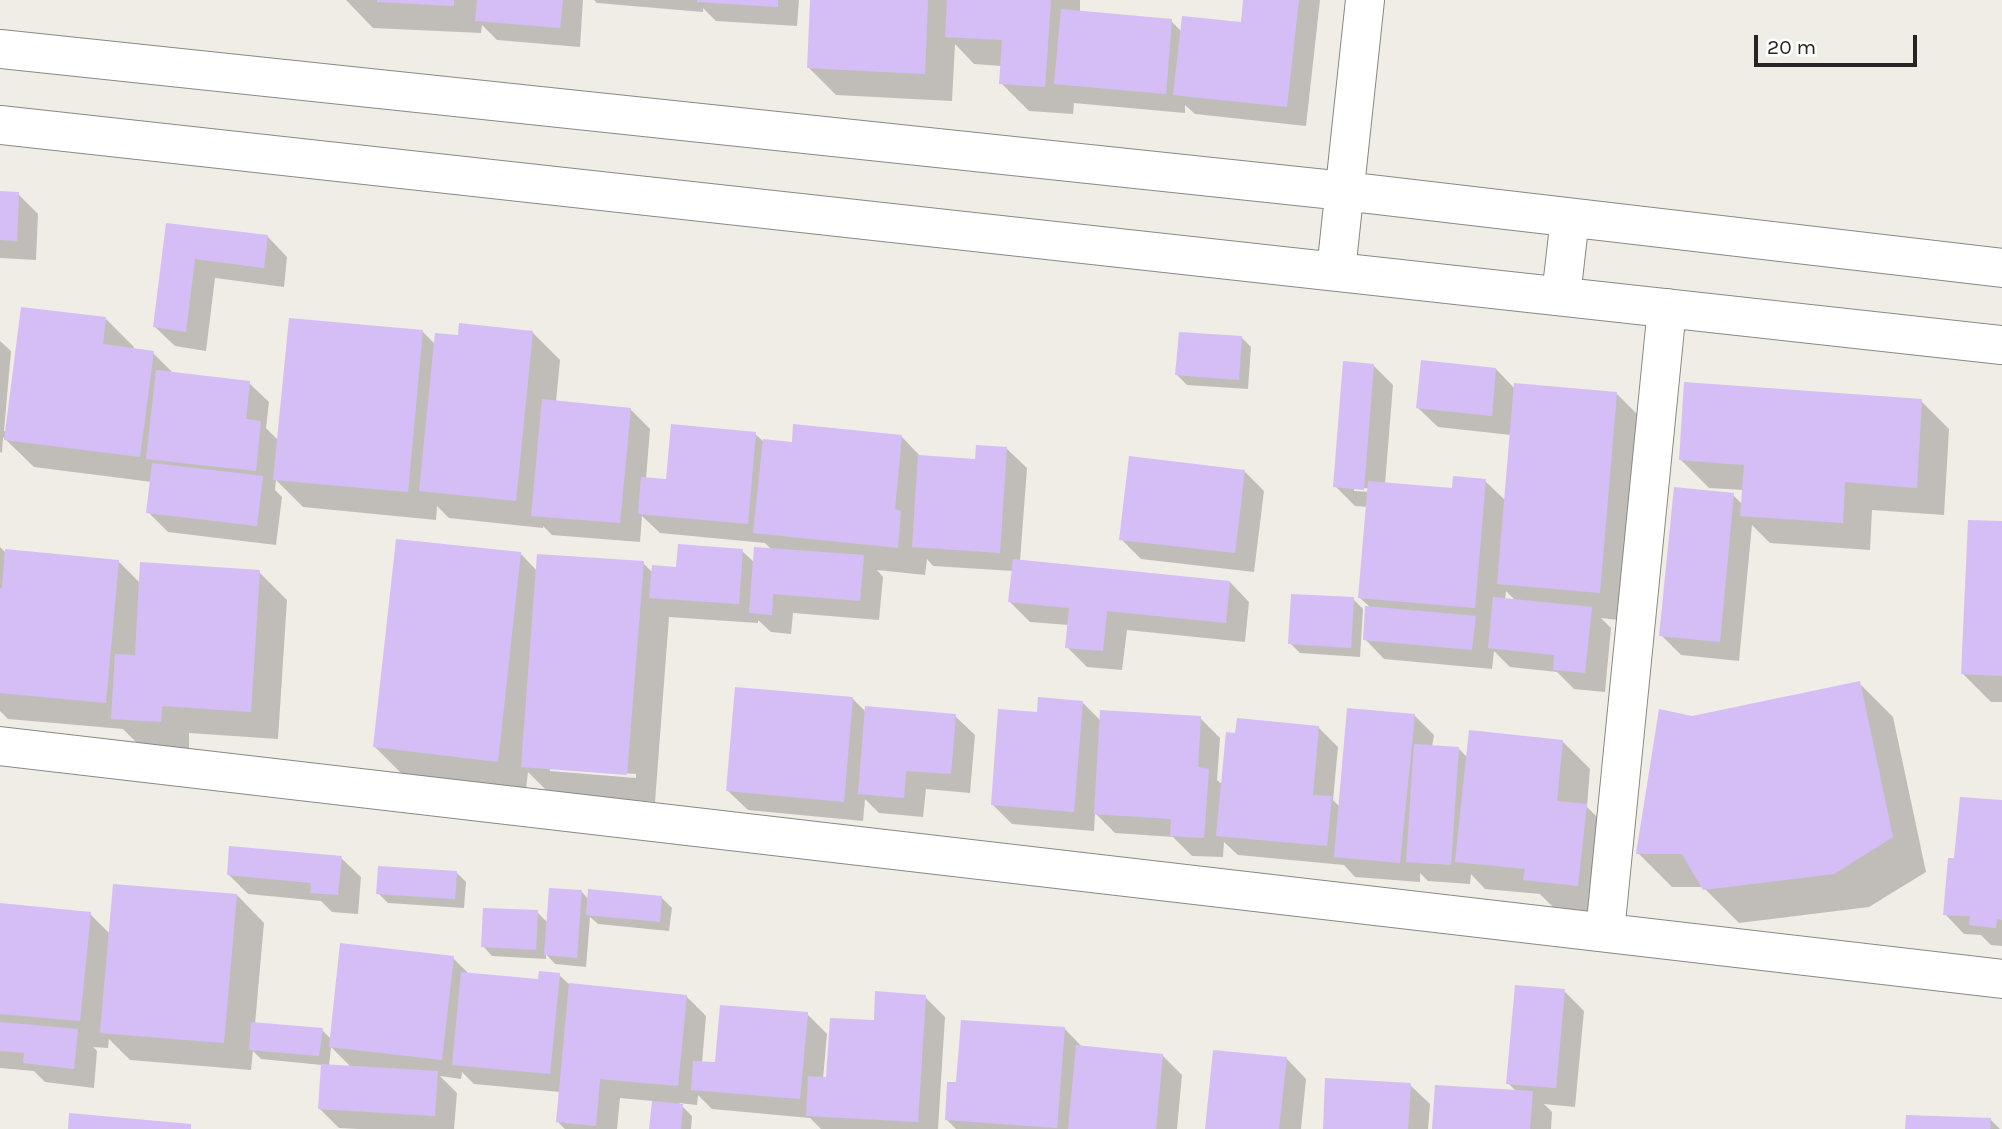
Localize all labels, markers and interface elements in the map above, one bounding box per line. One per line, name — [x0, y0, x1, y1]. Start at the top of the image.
scale bar — [1757, 21, 1920, 65]
text: 20 m — [1767, 35, 1816, 59]

